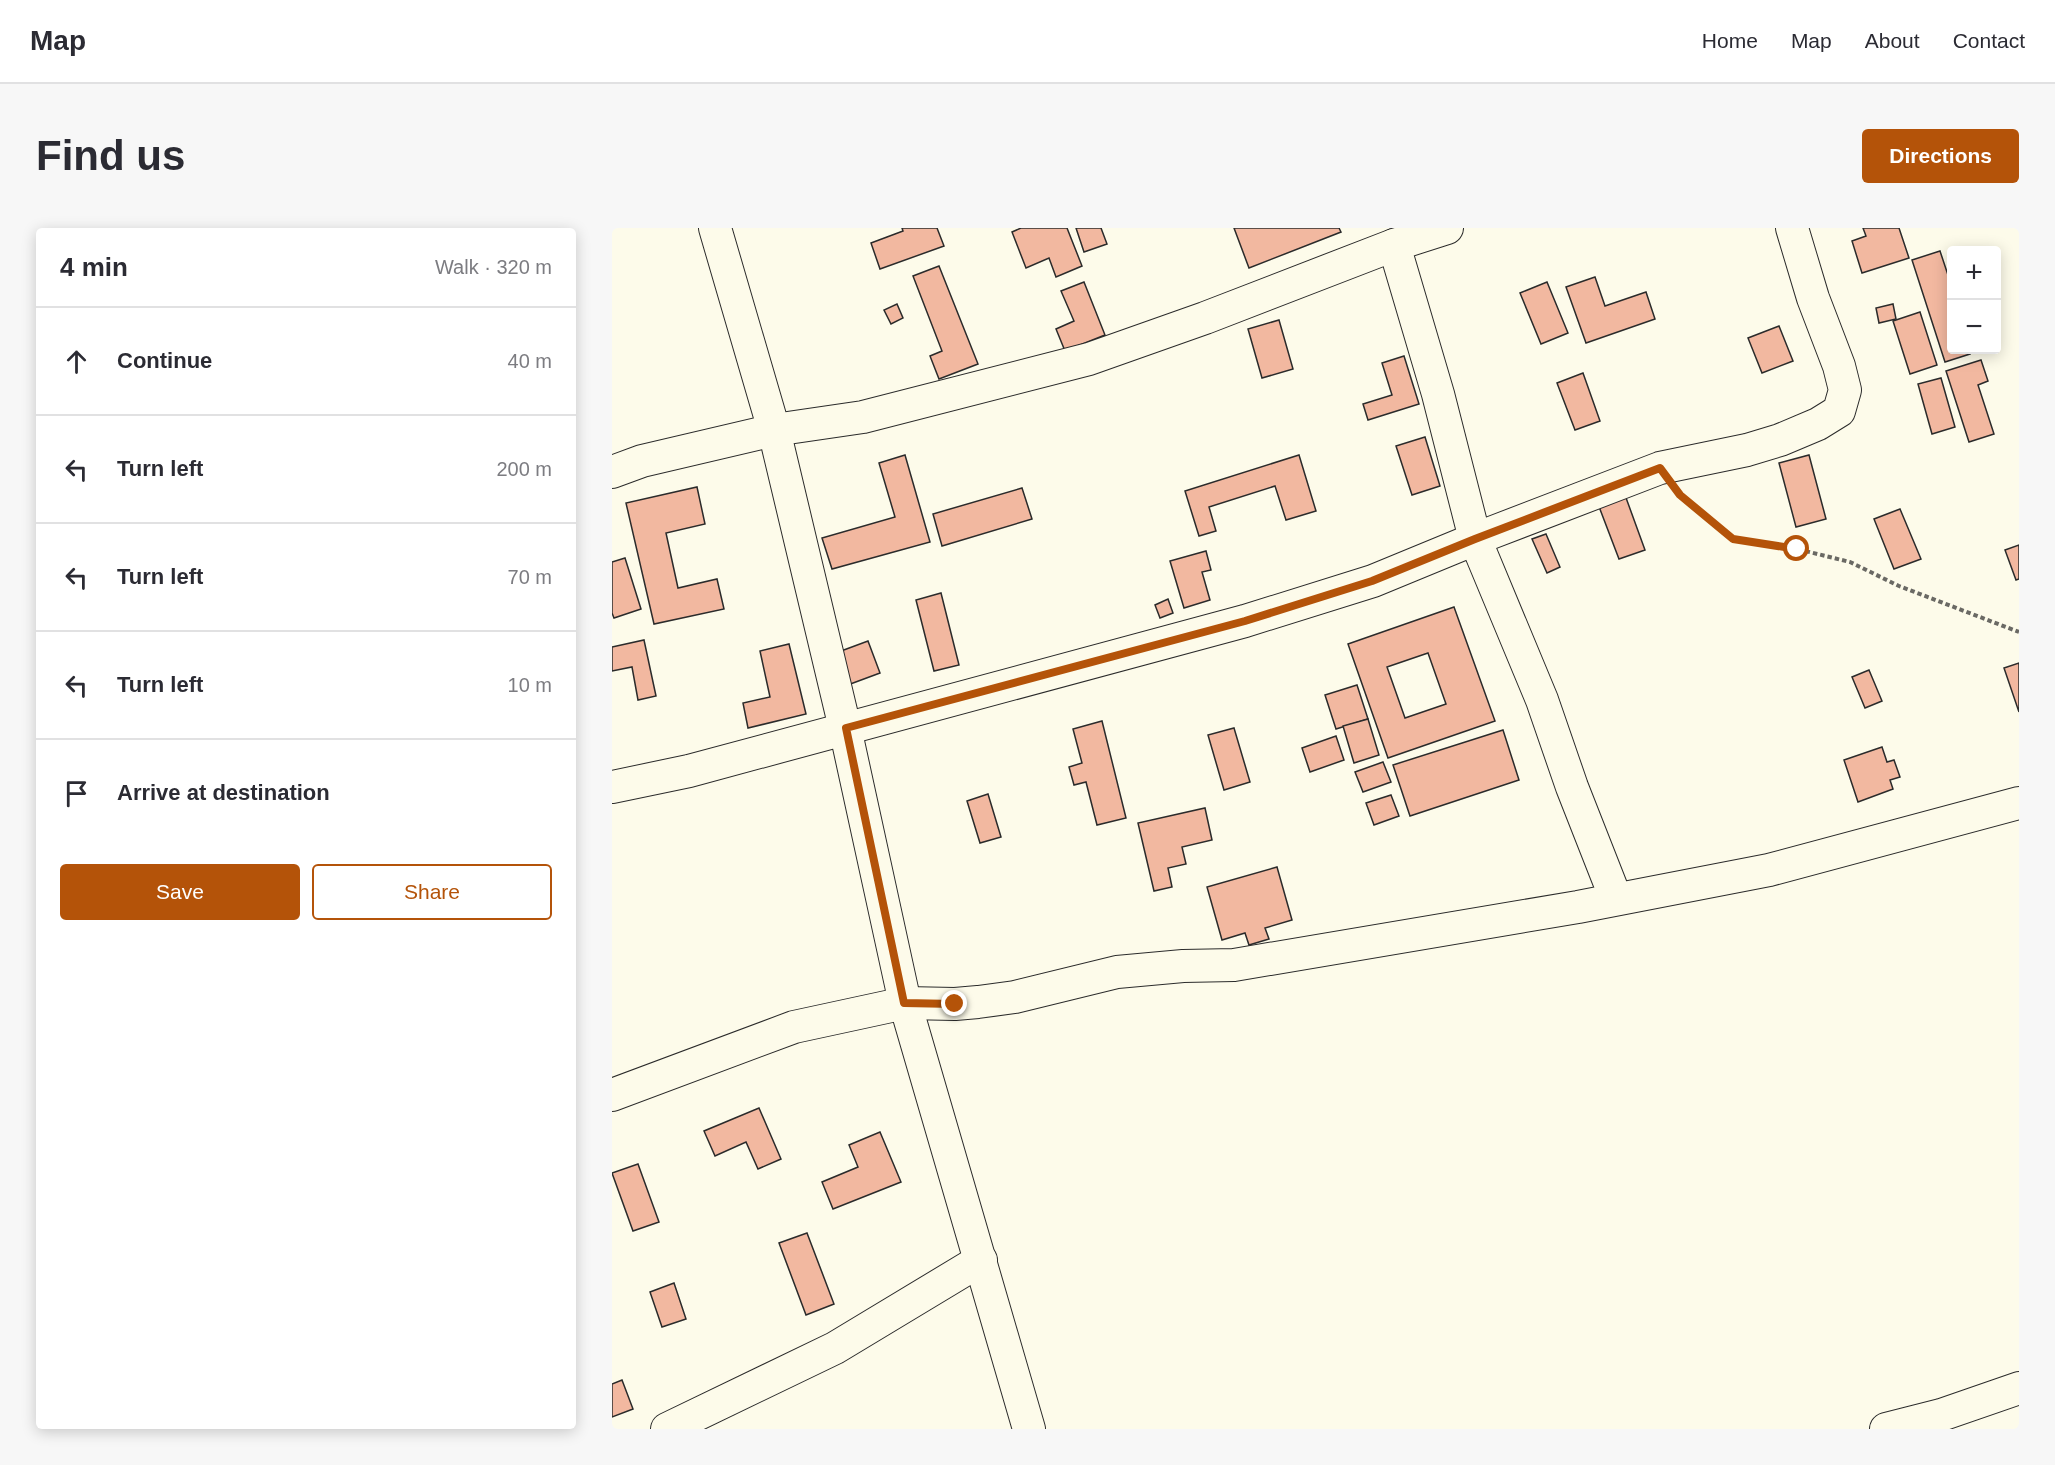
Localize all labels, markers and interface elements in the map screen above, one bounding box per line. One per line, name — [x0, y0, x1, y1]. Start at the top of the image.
text: Map — [30, 25, 86, 56]
text: Home — [1702, 29, 1758, 52]
text: Map — [1791, 29, 1832, 52]
text: About — [1865, 29, 1920, 52]
text: Contact — [1953, 29, 2025, 52]
button: Directions — [1862, 129, 2019, 183]
text: Find us — [36, 132, 185, 179]
map controls — [1947, 246, 2001, 354]
button: + — [1947, 246, 2001, 300]
text: 4 min — [60, 252, 128, 282]
text: Walk · 320 m — [435, 256, 552, 278]
button: − — [1947, 300, 2001, 354]
icon: ahead — [60, 345, 93, 378]
text: Continue — [117, 348, 212, 373]
text: 40 m — [508, 350, 552, 372]
icon: left — [60, 453, 93, 486]
text: Turn left — [117, 456, 203, 481]
text: 200 m — [496, 458, 552, 480]
route start — [1783, 535, 1809, 561]
icon: left — [60, 561, 93, 594]
text: Turn left — [117, 564, 203, 589]
text: 70 m — [508, 566, 552, 588]
icon: left — [60, 669, 93, 702]
text: Turn left — [117, 672, 203, 697]
text: 10 m — [508, 674, 552, 696]
icon: arrive — [60, 777, 93, 810]
text: Arrive at destination — [117, 780, 330, 805]
button: Save — [60, 864, 300, 920]
button: Share — [312, 864, 552, 920]
route end — [941, 990, 967, 1016]

